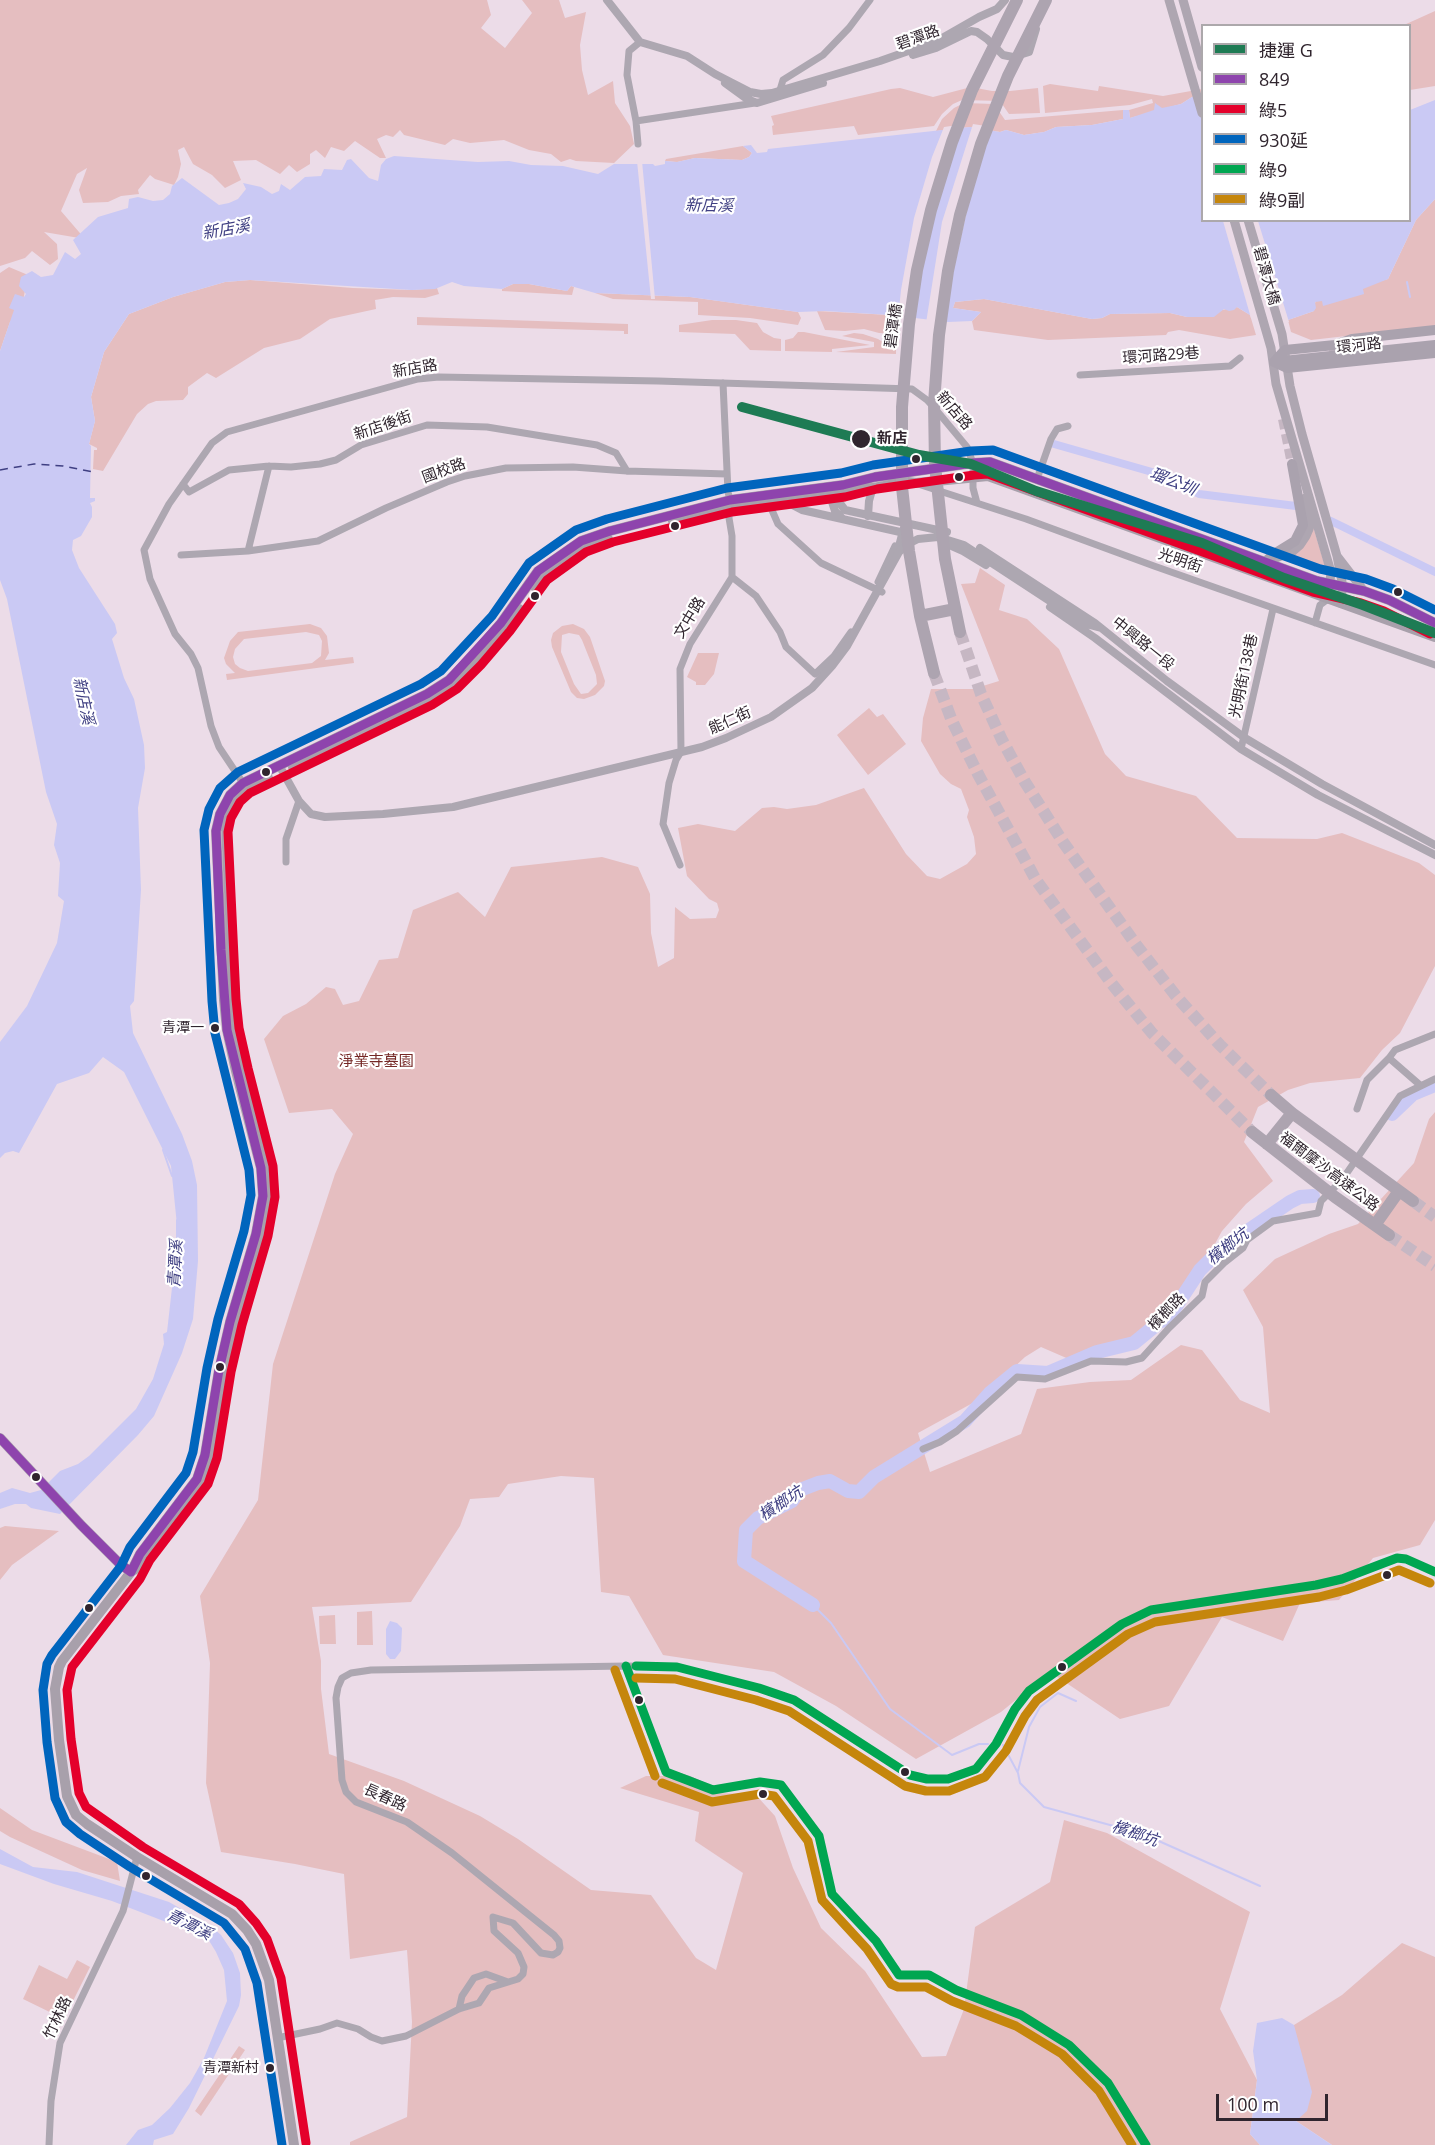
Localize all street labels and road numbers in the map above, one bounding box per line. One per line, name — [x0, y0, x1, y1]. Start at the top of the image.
street label: 碧潭路 — [894, 22, 942, 54]
street label: 碧潭大橋 — [1249, 245, 1283, 307]
street label: 碧潭橋 — [882, 302, 906, 350]
street label: 環河路 — [1336, 335, 1382, 357]
street label: 環河路29巷 — [1122, 344, 1200, 368]
street label: 新店路 — [391, 356, 439, 382]
street label: 新店路 — [932, 388, 976, 434]
street label: 新店後街 — [352, 408, 414, 444]
street label: 國校路 — [420, 455, 468, 487]
street label: 光明街 — [1156, 545, 1204, 577]
street label: 文中路 — [671, 594, 709, 642]
street label: 中興路一段 — [1108, 613, 1178, 675]
street label: 光明街138巷 — [1226, 632, 1262, 720]
street label: 能仁街 — [706, 704, 754, 738]
street label: 福爾摩沙高速公路 — [1276, 1129, 1382, 1215]
street label: 檳榔路 — [1145, 1290, 1189, 1334]
street label: 長春路 — [361, 1781, 409, 1815]
street label: 竹林路 — [40, 1994, 76, 2042]

